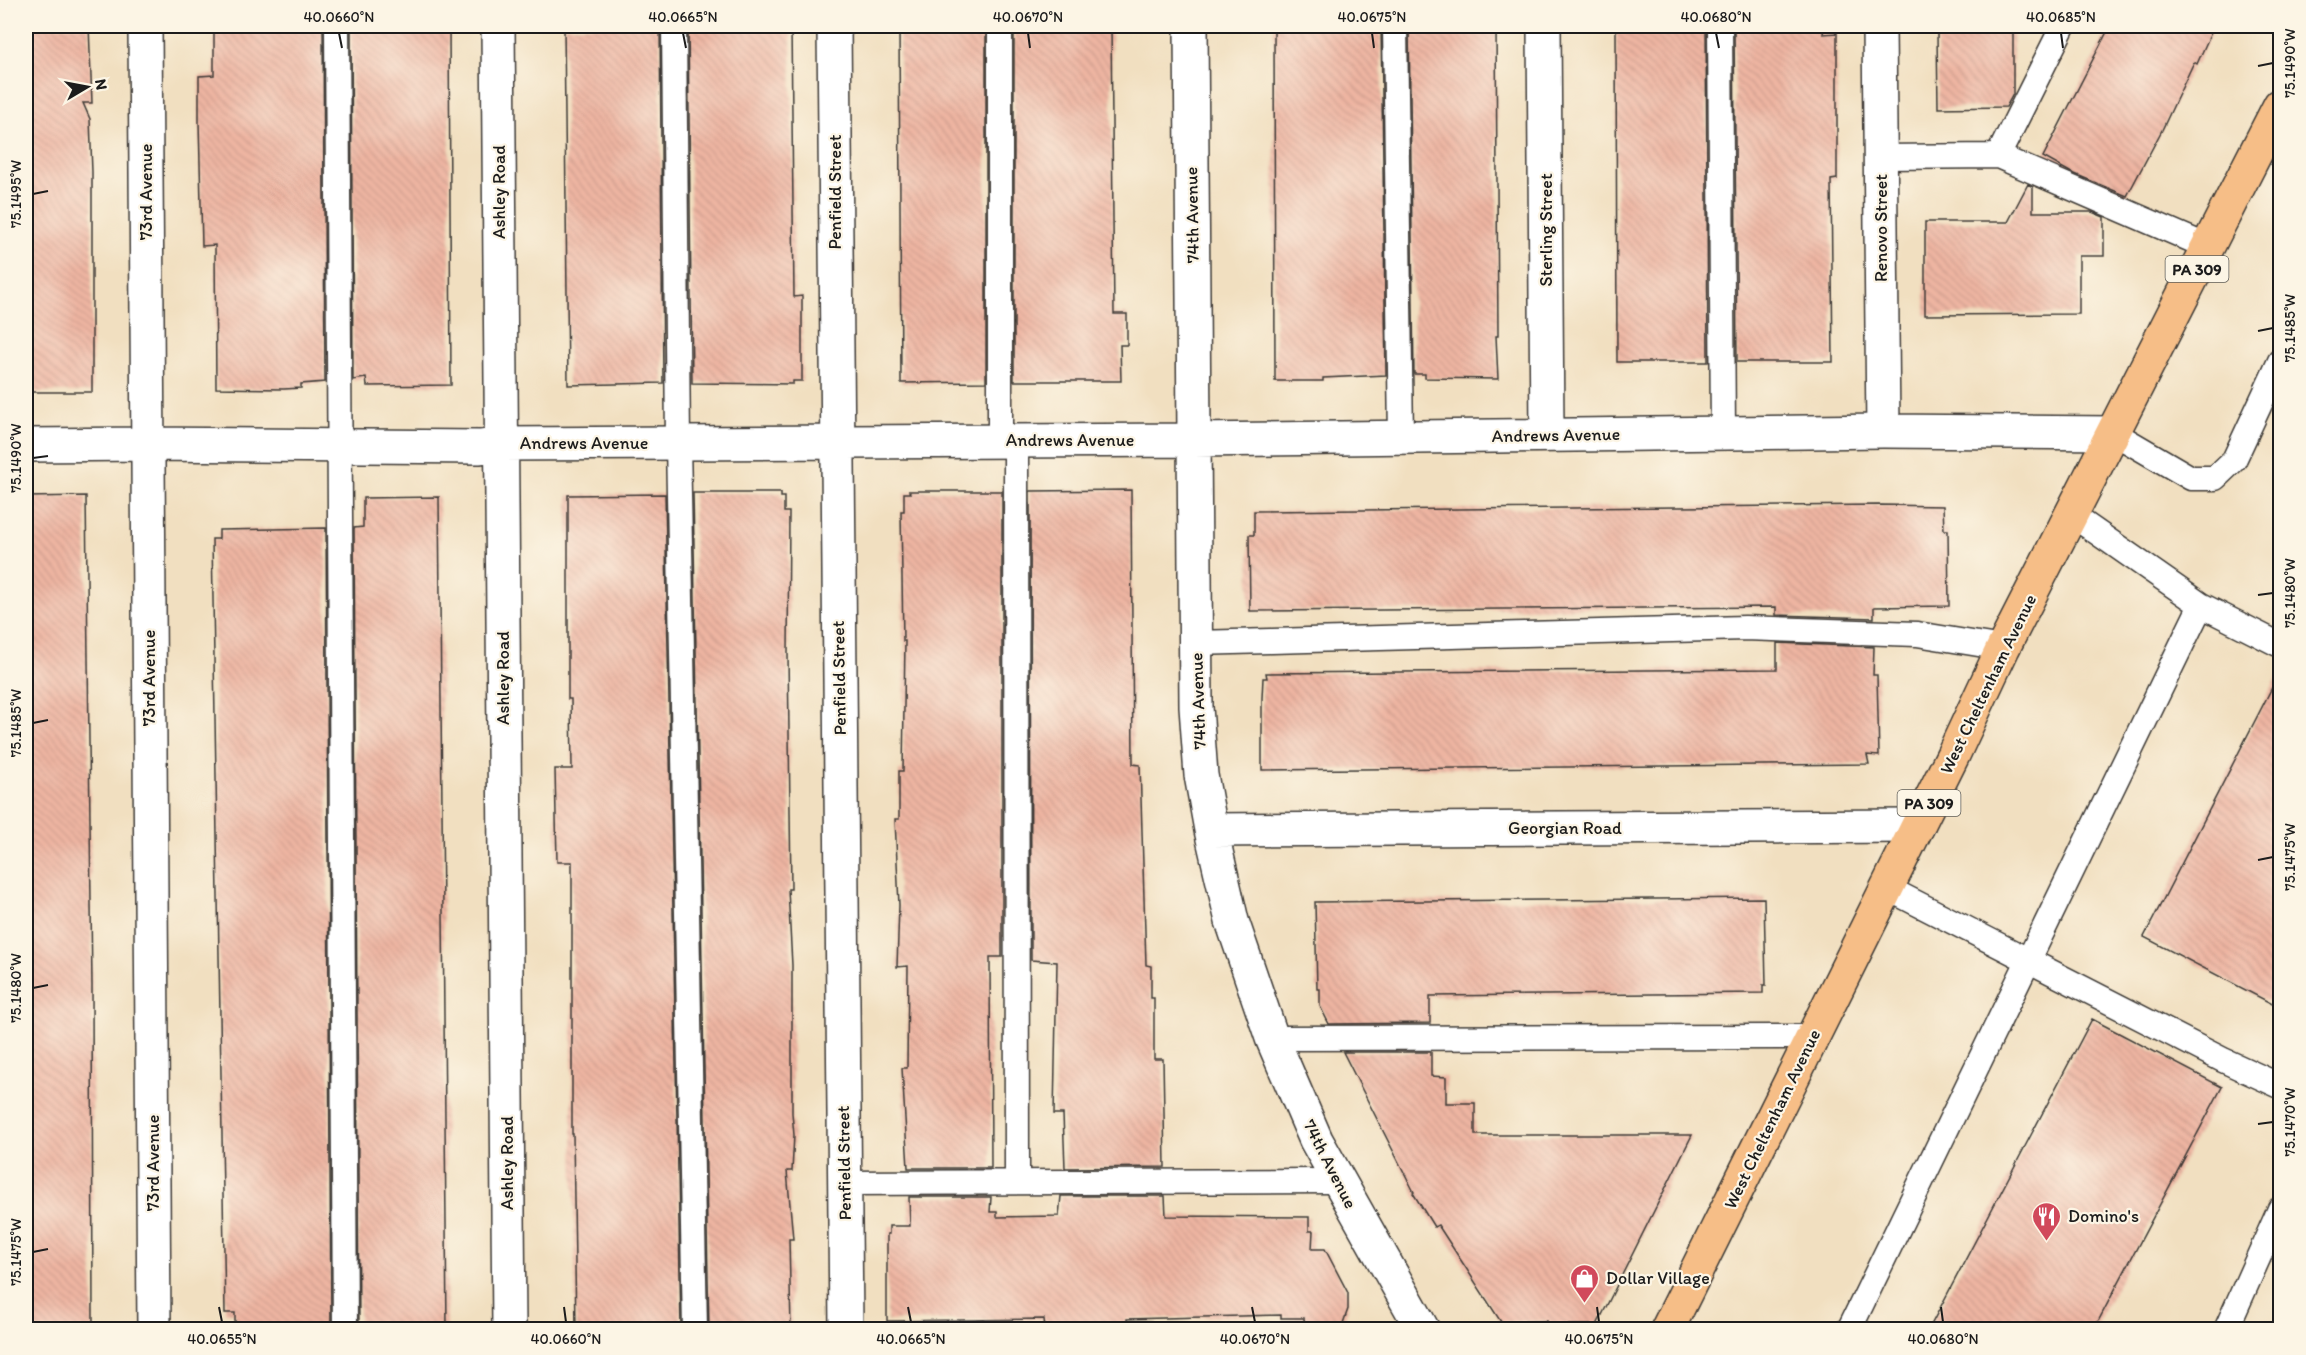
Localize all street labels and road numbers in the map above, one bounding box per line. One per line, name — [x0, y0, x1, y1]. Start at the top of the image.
street label: Penfield Street — [824, 134, 846, 249]
street label: 73rd Avenue — [135, 144, 157, 240]
street label: Ashley Road — [488, 145, 510, 239]
street label: 74th Avenue — [1180, 166, 1204, 264]
street label: Sterling Street — [1535, 173, 1557, 287]
street label: Renovo Street — [1870, 174, 1892, 282]
road number: PA 309 — [2166, 256, 2228, 282]
street label: Andrews Avenue — [1492, 423, 1620, 447]
street label: Andrews Avenue — [1006, 429, 1134, 451]
street label: Andrews Avenue — [520, 432, 648, 454]
street label: West Cheltenham Avenue — [1935, 590, 2041, 778]
street label: Penfield Street — [827, 620, 851, 736]
street label: 73rd Avenue — [138, 630, 160, 726]
street label: Ashley Road — [492, 631, 514, 725]
street label: 74th Avenue — [1185, 652, 1211, 750]
road number: PA 309 — [1898, 790, 1960, 816]
street label: Georgian Road — [1508, 817, 1622, 839]
street label: West Cheltenham Avenue — [1719, 1025, 1825, 1213]
street label: Penfield Street — [832, 1105, 856, 1221]
street label: 73rd Avenue — [142, 1115, 164, 1211]
street label: Ashley Road — [496, 1116, 518, 1210]
street label: 74th Avenue — [1298, 1116, 1362, 1212]

